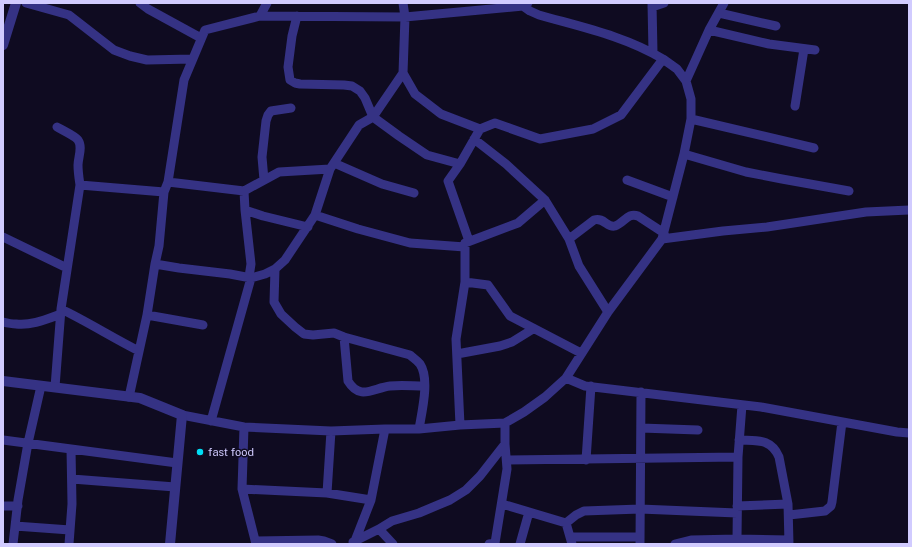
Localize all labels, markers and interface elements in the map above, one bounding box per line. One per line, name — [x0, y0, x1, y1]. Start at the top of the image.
place label: fast food — [208, 446, 254, 458]
marker: fast food — [195, 447, 205, 457]

